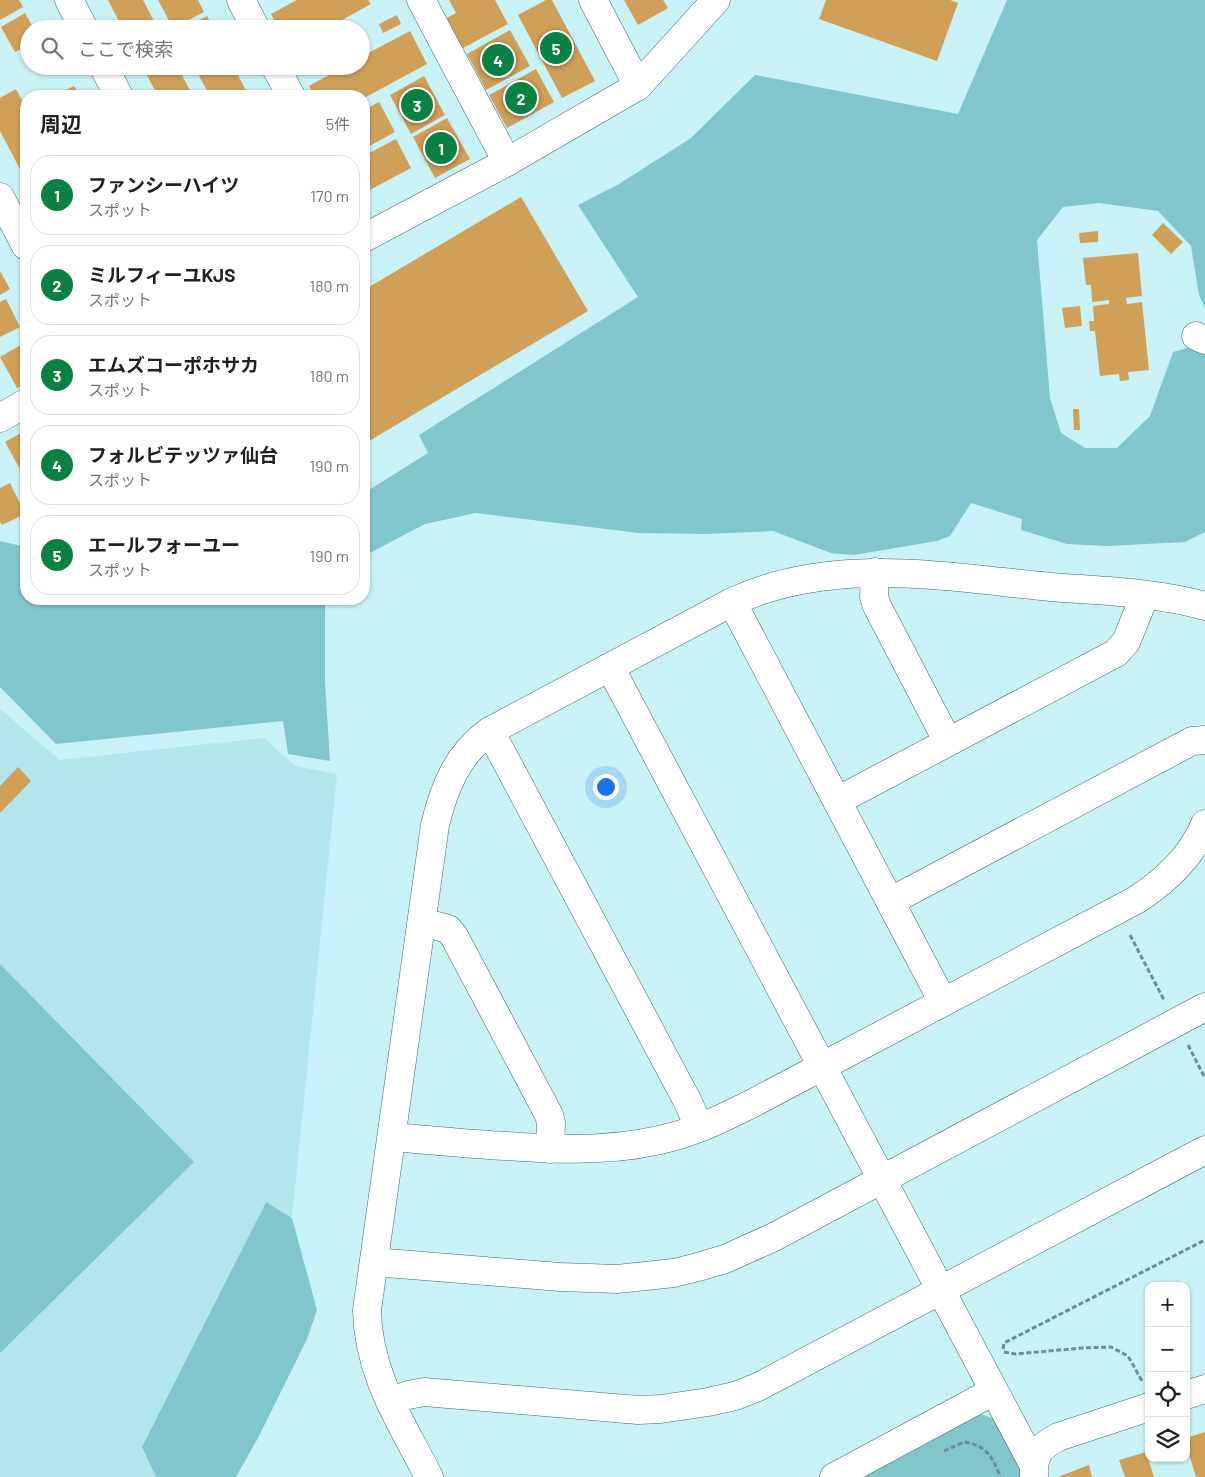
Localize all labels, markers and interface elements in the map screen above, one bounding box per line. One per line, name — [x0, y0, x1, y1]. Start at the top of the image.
search box — [20, 20, 370, 75]
pin: 5 — [540, 29, 572, 67]
icon: search — [38, 34, 66, 62]
text: ここで検索 — [78, 37, 173, 60]
pin: 4 — [482, 41, 514, 79]
pin: 2 — [505, 79, 537, 117]
pin: 3 — [401, 86, 433, 124]
text: 周辺 — [40, 111, 82, 136]
text: 5件 — [326, 114, 350, 133]
pin: 1 — [425, 129, 457, 167]
text: ファンシーハイツ — [88, 173, 239, 196]
text: 1 — [54, 186, 60, 205]
text: 170 m — [310, 186, 349, 205]
text: スポット — [88, 200, 152, 219]
text: ミルフィーユKJS — [88, 263, 235, 286]
text: 2 — [53, 276, 61, 295]
text: 180 m — [310, 276, 349, 295]
text: スポット — [88, 290, 152, 309]
text: エムズコーポホサカ — [88, 353, 259, 376]
text: 3 — [53, 366, 61, 385]
text: 180 m — [310, 366, 349, 385]
text: スポット — [88, 380, 152, 399]
text: フォルビテッツァ仙台 — [88, 443, 278, 466]
text: 4 — [52, 456, 62, 475]
text: 190 m — [310, 456, 349, 475]
text: スポット — [88, 470, 152, 489]
text: エールフォーユー — [88, 533, 240, 556]
text: 5 — [53, 546, 61, 565]
text: 190 m — [310, 546, 349, 565]
text: スポット — [88, 560, 152, 579]
your location — [593, 774, 619, 800]
map controls — [1145, 1282, 1190, 1462]
button: + — [1145, 1282, 1190, 1327]
button: − — [1145, 1327, 1190, 1372]
button: locate — [1145, 1372, 1190, 1417]
button: layers — [1145, 1417, 1190, 1462]

